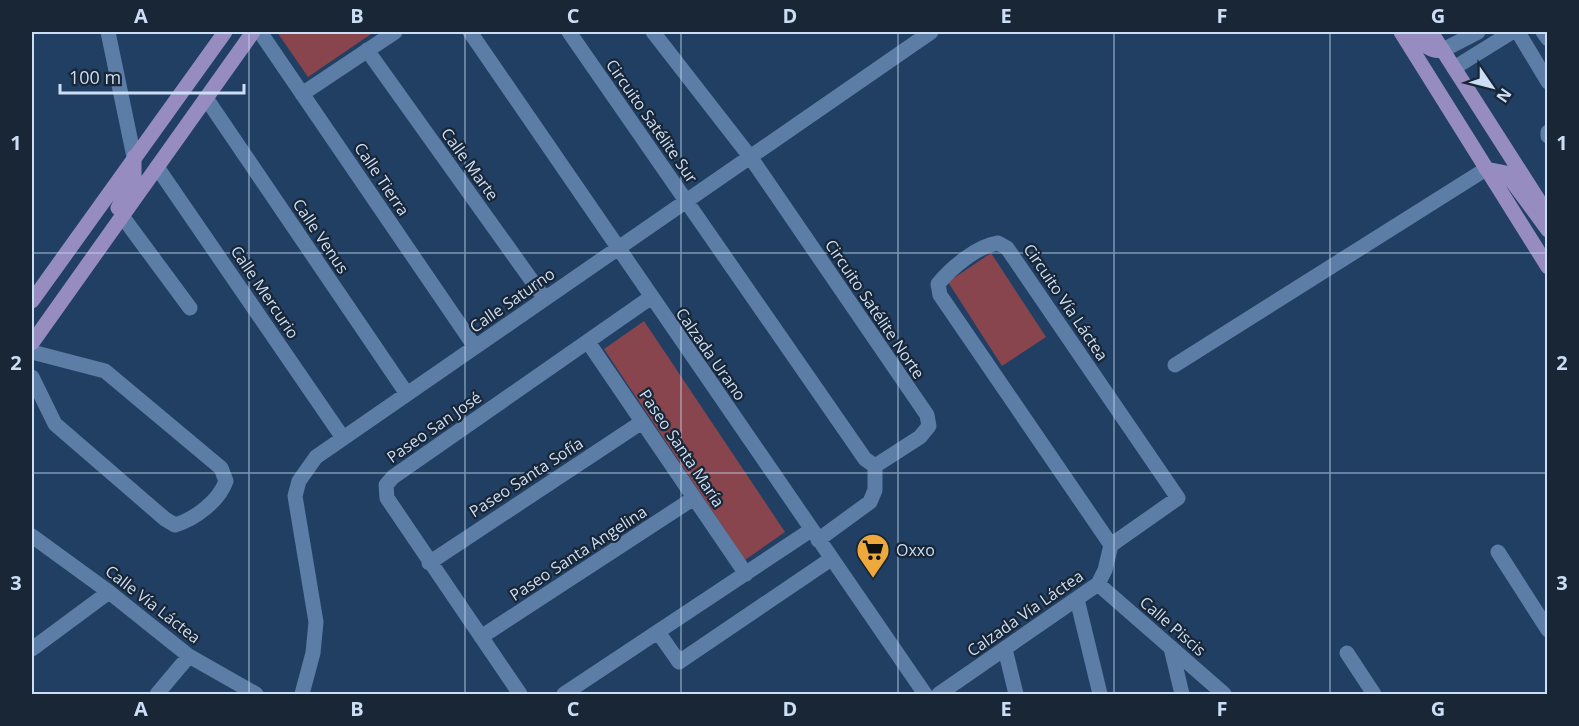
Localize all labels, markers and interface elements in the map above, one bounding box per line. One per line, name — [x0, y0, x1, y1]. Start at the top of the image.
text: A — [134, 2, 148, 29]
text: B — [350, 2, 364, 29]
text: C — [567, 2, 580, 29]
text: D — [783, 2, 797, 29]
text: E — [1000, 2, 1012, 29]
text: F — [1217, 2, 1227, 29]
text: G — [1431, 2, 1445, 29]
street label: Circuito Satélite Sur — [601, 55, 703, 188]
scale bar — [60, 57, 244, 95]
north arrow — [1462, 57, 1522, 117]
text: 100 m — [69, 65, 121, 89]
text: N — [1492, 84, 1517, 107]
street label: Calle Marte — [436, 123, 504, 205]
text: 1 — [10, 129, 22, 156]
text: 1 — [1556, 129, 1568, 156]
street label: Calle Tierra — [349, 138, 415, 220]
street label: Calle Venus — [288, 194, 354, 278]
street label: Circuito Satélite Norte — [820, 235, 930, 383]
street label: Circuito Vía Láctea — [1019, 239, 1113, 365]
street label: Calle Mercurio — [226, 241, 304, 343]
street label: Calle Saturno — [465, 262, 559, 338]
street label: Calzada Urano — [671, 303, 751, 405]
text: 2 — [10, 349, 22, 376]
text: 2 — [1556, 349, 1568, 376]
street label: Paseo Santa María — [634, 385, 730, 511]
street label: Paseo San José — [382, 386, 486, 468]
street label: Paseo Santa Sofía — [465, 432, 587, 522]
street label: Paseo Santa Angelina — [505, 500, 651, 606]
supermarket icon: Oxxo — [855, 532, 891, 579]
place label: Oxxo — [896, 539, 935, 561]
street label: Calle Vía Láctea — [101, 560, 205, 648]
street label: Calzada Vía Láctea — [962, 565, 1088, 661]
text: 3 — [10, 569, 22, 596]
text: 3 — [1556, 569, 1568, 596]
street label: Calle Piscis — [1135, 591, 1211, 661]
text: A — [134, 695, 148, 722]
text: B — [350, 695, 364, 722]
text: C — [567, 695, 580, 722]
text: D — [783, 695, 797, 722]
text: E — [1000, 695, 1012, 722]
text: F — [1217, 695, 1227, 722]
text: G — [1431, 695, 1445, 722]

